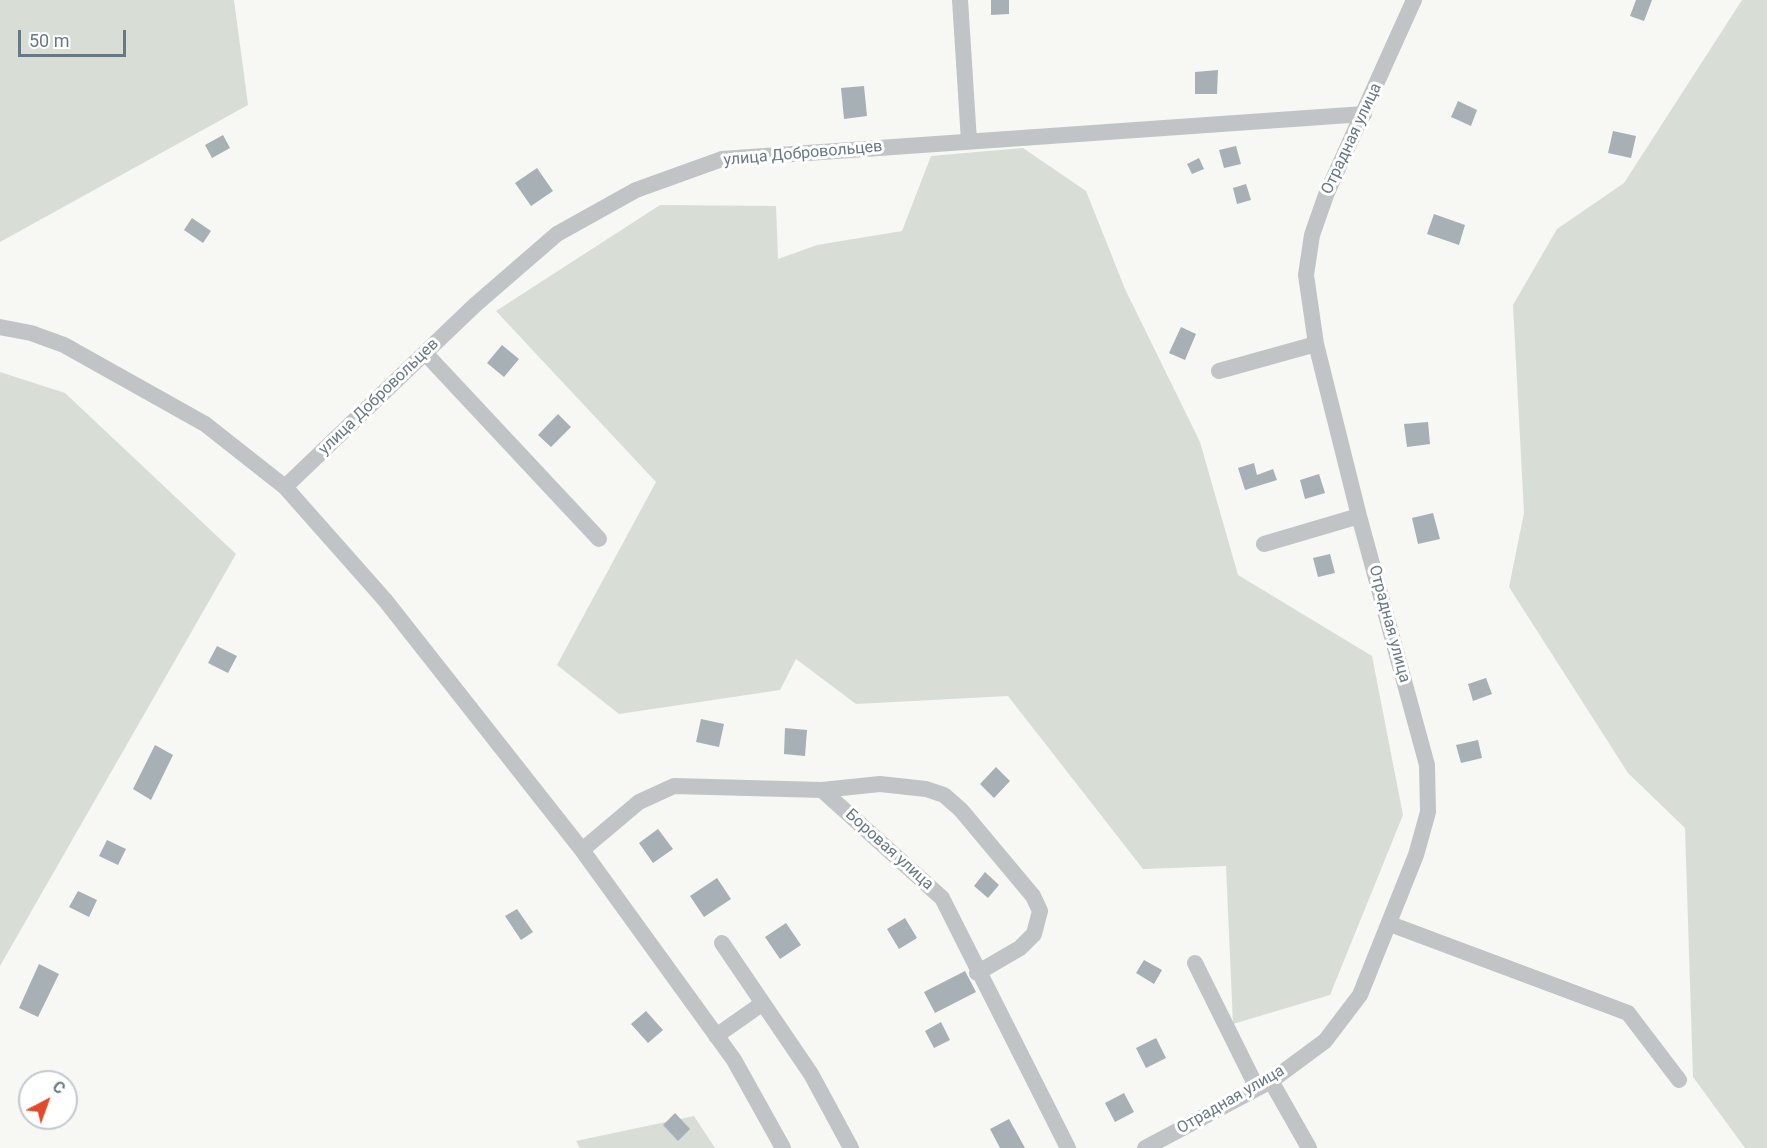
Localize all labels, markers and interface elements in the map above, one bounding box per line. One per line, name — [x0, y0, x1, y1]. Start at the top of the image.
scale bar — [21, 18, 129, 56]
text: 50 m — [29, 30, 69, 51]
street label: Отрадная улица — [1318, 80, 1386, 198]
street label: улица Добровольцев — [723, 138, 883, 170]
street label: улица Добровольцев — [315, 335, 443, 459]
street label: Отрадная улица — [1364, 563, 1414, 685]
street label: Боровая улица — [841, 805, 937, 895]
street label: Отрадная улица — [1174, 1062, 1288, 1138]
north arrow — [18, 1070, 78, 1130]
text: С — [49, 1077, 69, 1098]

